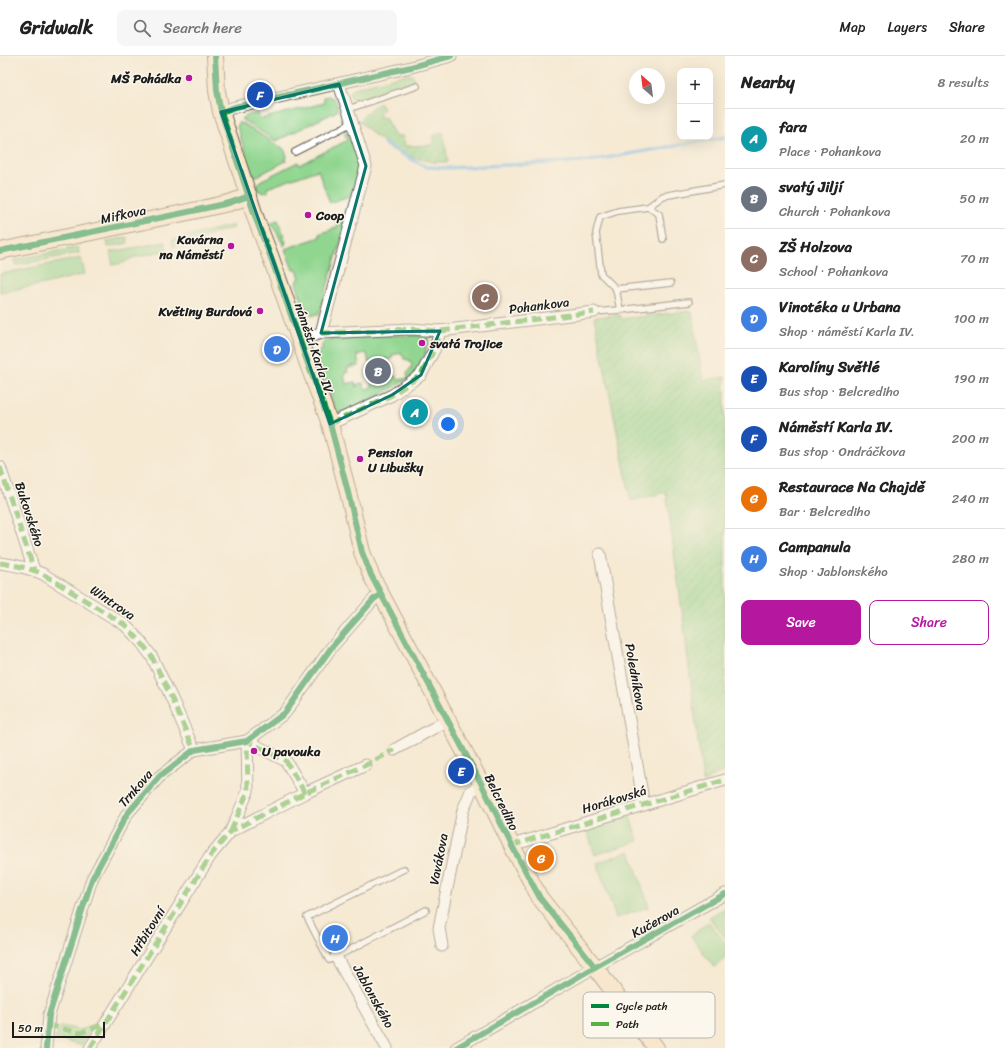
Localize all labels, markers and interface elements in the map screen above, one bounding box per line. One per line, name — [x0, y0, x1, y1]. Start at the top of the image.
search box — [117, 10, 397, 46]
text: Gridwalk — [20, 11, 93, 44]
text: Search here — [163, 15, 242, 41]
text: Map — [840, 15, 865, 40]
text: Layers — [887, 15, 927, 40]
text: Share — [949, 15, 985, 40]
icon: search — [131, 17, 153, 39]
place label: MŠ Pohádka — [110, 67, 181, 90]
text: Nearby — [741, 67, 795, 97]
north arrow — [629, 68, 665, 104]
map controls — [677, 68, 713, 140]
button: + — [677, 68, 713, 104]
text: 8 results — [937, 71, 989, 94]
marker: MŠ Pohádka — [184, 73, 194, 83]
pin: F — [247, 80, 273, 110]
button: − — [677, 104, 713, 140]
text: fara — [779, 114, 807, 140]
text: A — [750, 127, 758, 150]
text: 20 m — [960, 127, 989, 150]
text: Place · Pohankova — [779, 140, 881, 163]
text: svatý Jiljí — [779, 174, 843, 200]
text: B — [750, 187, 758, 210]
text: 50 m — [959, 187, 989, 210]
street label: Mifkova — [98, 198, 148, 231]
text: Church · Pohankova — [779, 200, 891, 223]
place label: Coop — [315, 204, 344, 227]
marker: Coop — [303, 210, 313, 220]
place label: Kavárna na Náměstí — [158, 228, 225, 266]
text: ZŠ Holzova — [779, 234, 852, 260]
marker: Kavárna na Náměstí — [226, 241, 236, 251]
text: C — [750, 247, 758, 270]
text: 70 m — [960, 247, 989, 270]
text: School · Pohankova — [779, 260, 888, 283]
pin: C — [472, 282, 498, 312]
street label: Pohankova — [508, 290, 571, 321]
text: Vinotéka u Urbana — [779, 294, 901, 320]
place label: Květiny Burdová — [158, 300, 252, 323]
street label: náměstí Karla IV. — [288, 300, 341, 399]
marker: Květiny Burdová — [255, 306, 265, 316]
text: D — [750, 307, 758, 330]
text: 100 m — [954, 307, 989, 330]
text: Shop · náměstí Karla IV. — [779, 320, 915, 343]
place label: svatá Trojice — [429, 332, 503, 355]
pin: D — [264, 334, 290, 364]
marker: svatá Trojice — [417, 338, 427, 348]
text: Karolíny Světlé — [779, 354, 880, 380]
pin: B — [365, 356, 391, 386]
text: E — [750, 367, 758, 390]
text: 190 m — [954, 367, 989, 390]
text: Bus stop · Belcrediho — [779, 380, 899, 403]
pin: A — [402, 397, 428, 427]
your location — [438, 414, 458, 434]
text: Náměstí Karla IV. — [779, 414, 894, 440]
text: F — [750, 427, 758, 450]
text: 200 m — [952, 427, 989, 450]
text: Bus stop · Ondráčkova — [779, 440, 905, 463]
place label: Pension U Libušky — [368, 441, 424, 479]
marker: Pension U Libušky — [355, 454, 365, 464]
text: Restaurace Na Chajdě — [779, 474, 925, 500]
street label: Bukovského — [8, 479, 51, 550]
text: G — [750, 487, 758, 510]
text: 240 m — [952, 487, 989, 510]
text: Bar · Belcrediho — [779, 500, 870, 523]
text: Campanula — [779, 534, 851, 560]
text: H — [749, 547, 759, 570]
text: 280 m — [952, 547, 989, 570]
text: Shop · Jablonského — [779, 560, 888, 583]
street label: Wintrova — [85, 579, 141, 626]
button: Save — [741, 600, 861, 645]
button: Share — [869, 600, 989, 645]
street label: Poledníkova — [618, 641, 653, 713]
place label: U pavouka — [262, 740, 321, 763]
marker: U pavouka — [249, 746, 259, 756]
pin: E — [448, 756, 474, 786]
street label: Trnkova — [112, 764, 159, 813]
street label: Belcrediho — [478, 770, 525, 835]
street label: Horákovská — [579, 779, 650, 820]
street label: Vavákova — [422, 831, 455, 887]
pin: G — [528, 843, 554, 873]
street label: Kučerova — [627, 898, 684, 944]
street label: Hřbitovní — [123, 901, 172, 960]
pin: H — [322, 923, 348, 953]
street label: Jablonského — [346, 959, 401, 1033]
legend — [583, 992, 715, 1038]
text: Cycle path — [616, 997, 668, 1016]
text: Path — [616, 1015, 639, 1034]
text: 50 m — [18, 1019, 43, 1038]
scale bar — [12, 1020, 105, 1039]

